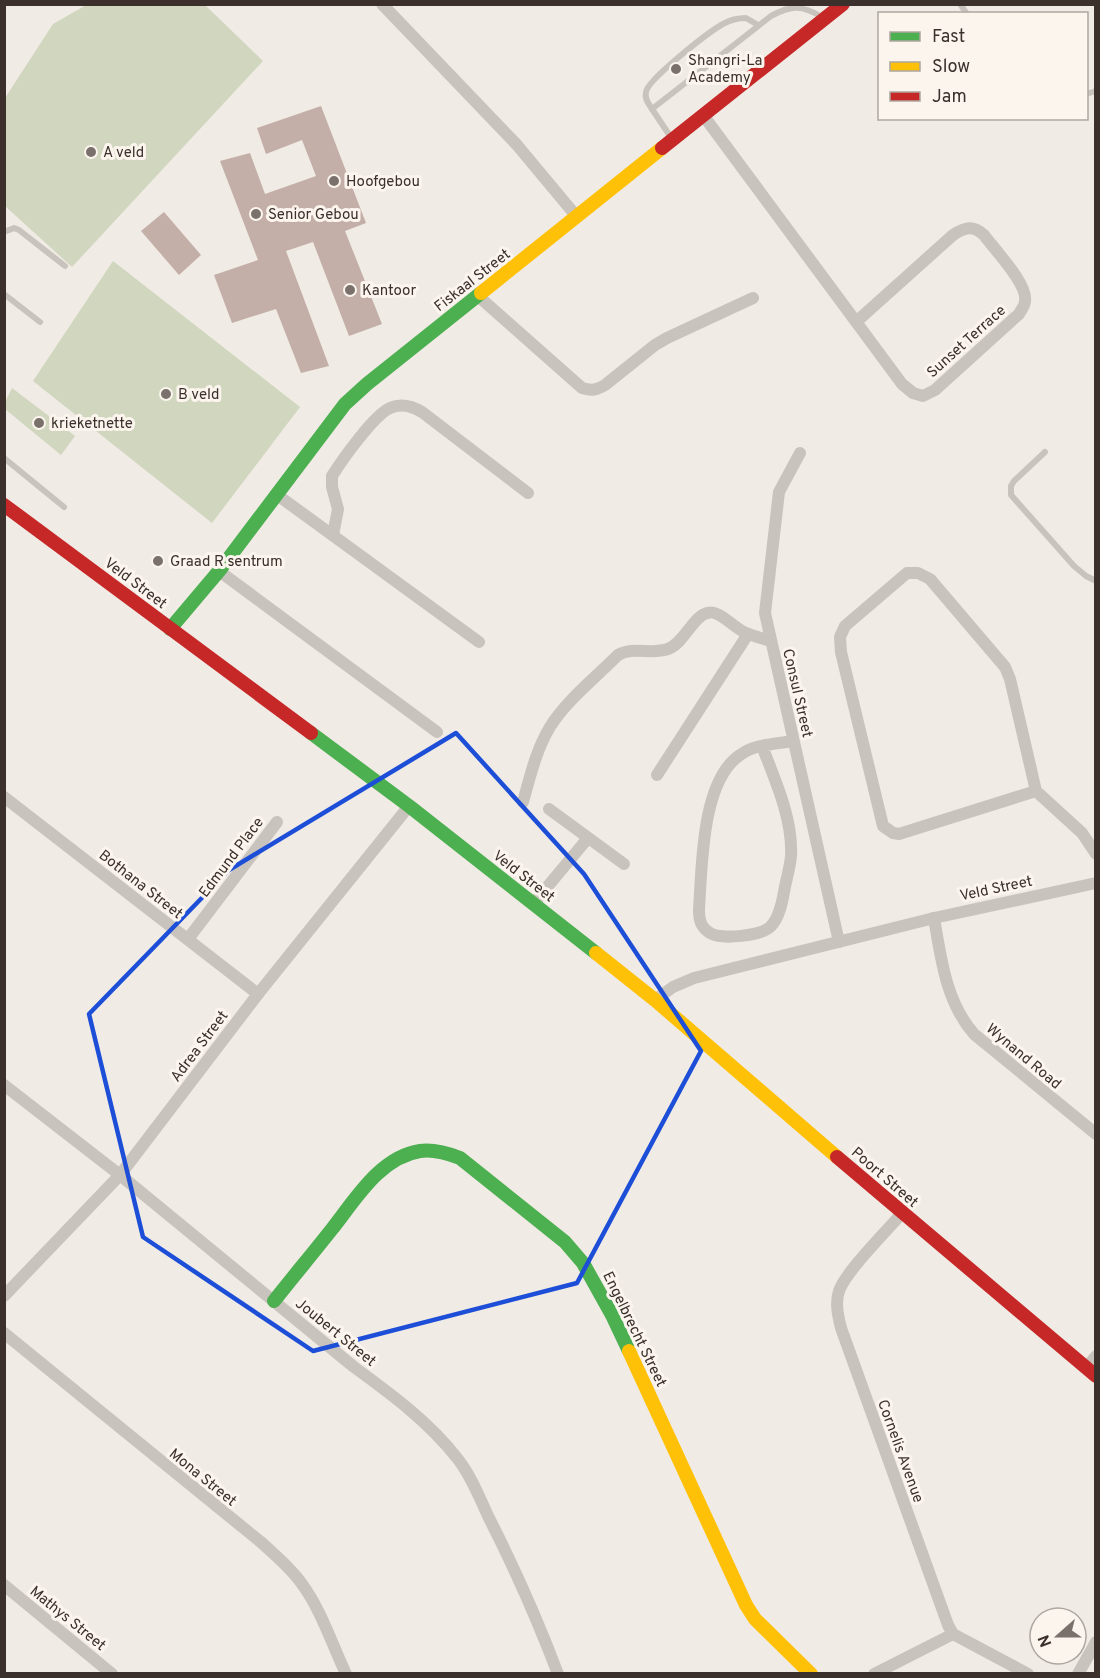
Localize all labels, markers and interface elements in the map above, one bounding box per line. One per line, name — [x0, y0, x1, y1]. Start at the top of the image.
legend — [878, 12, 1088, 120]
text: Fast — [932, 26, 965, 49]
place label: Shangri-La Academy — [688, 52, 762, 88]
text: Slow — [932, 56, 970, 79]
marker: Shangri-La Academy — [669, 62, 683, 76]
text: Jam — [932, 86, 967, 109]
place label: A veld — [103, 144, 144, 163]
marker: A veld — [84, 145, 98, 159]
place label: Hoofgebou — [346, 173, 420, 192]
marker: Hoofgebou — [327, 174, 341, 188]
place label: Senior Gebou — [268, 206, 359, 225]
marker: Senior Gebou — [249, 207, 263, 221]
street label: Fiskaal Street — [431, 246, 515, 317]
place label: Kantoor — [362, 282, 416, 301]
marker: Kantoor — [343, 283, 357, 297]
street label: Sunset Terrace — [923, 302, 1011, 383]
place label: B veld — [178, 386, 219, 405]
marker: B veld — [159, 387, 173, 401]
place label: krieketnette — [51, 415, 133, 434]
marker: krieketnette — [32, 416, 46, 430]
place label: Graad R sentrum — [170, 553, 283, 572]
street label: Veld Street — [100, 554, 170, 614]
marker: Graad R sentrum — [151, 554, 165, 568]
street label: Consul Street — [777, 647, 816, 740]
street label: Edmund Place — [196, 814, 269, 902]
street label: Bothana Street — [94, 846, 186, 924]
street label: Veld Street — [488, 847, 558, 907]
street label: Veld Street — [958, 873, 1034, 906]
street label: Adrea Street — [167, 1007, 233, 1086]
street label: Wynand Road — [981, 1020, 1065, 1094]
street label: Poort Street — [846, 1144, 922, 1213]
street label: Engelbrecht Street — [597, 1269, 670, 1391]
street label: Joubert Street — [291, 1295, 379, 1372]
street label: Cornelis Avenue — [872, 1397, 927, 1506]
street label: Mona Street — [164, 1445, 240, 1511]
street label: Mathys Street — [25, 1583, 109, 1656]
north arrow — [1028, 1606, 1088, 1666]
text: N — [1034, 1632, 1057, 1650]

